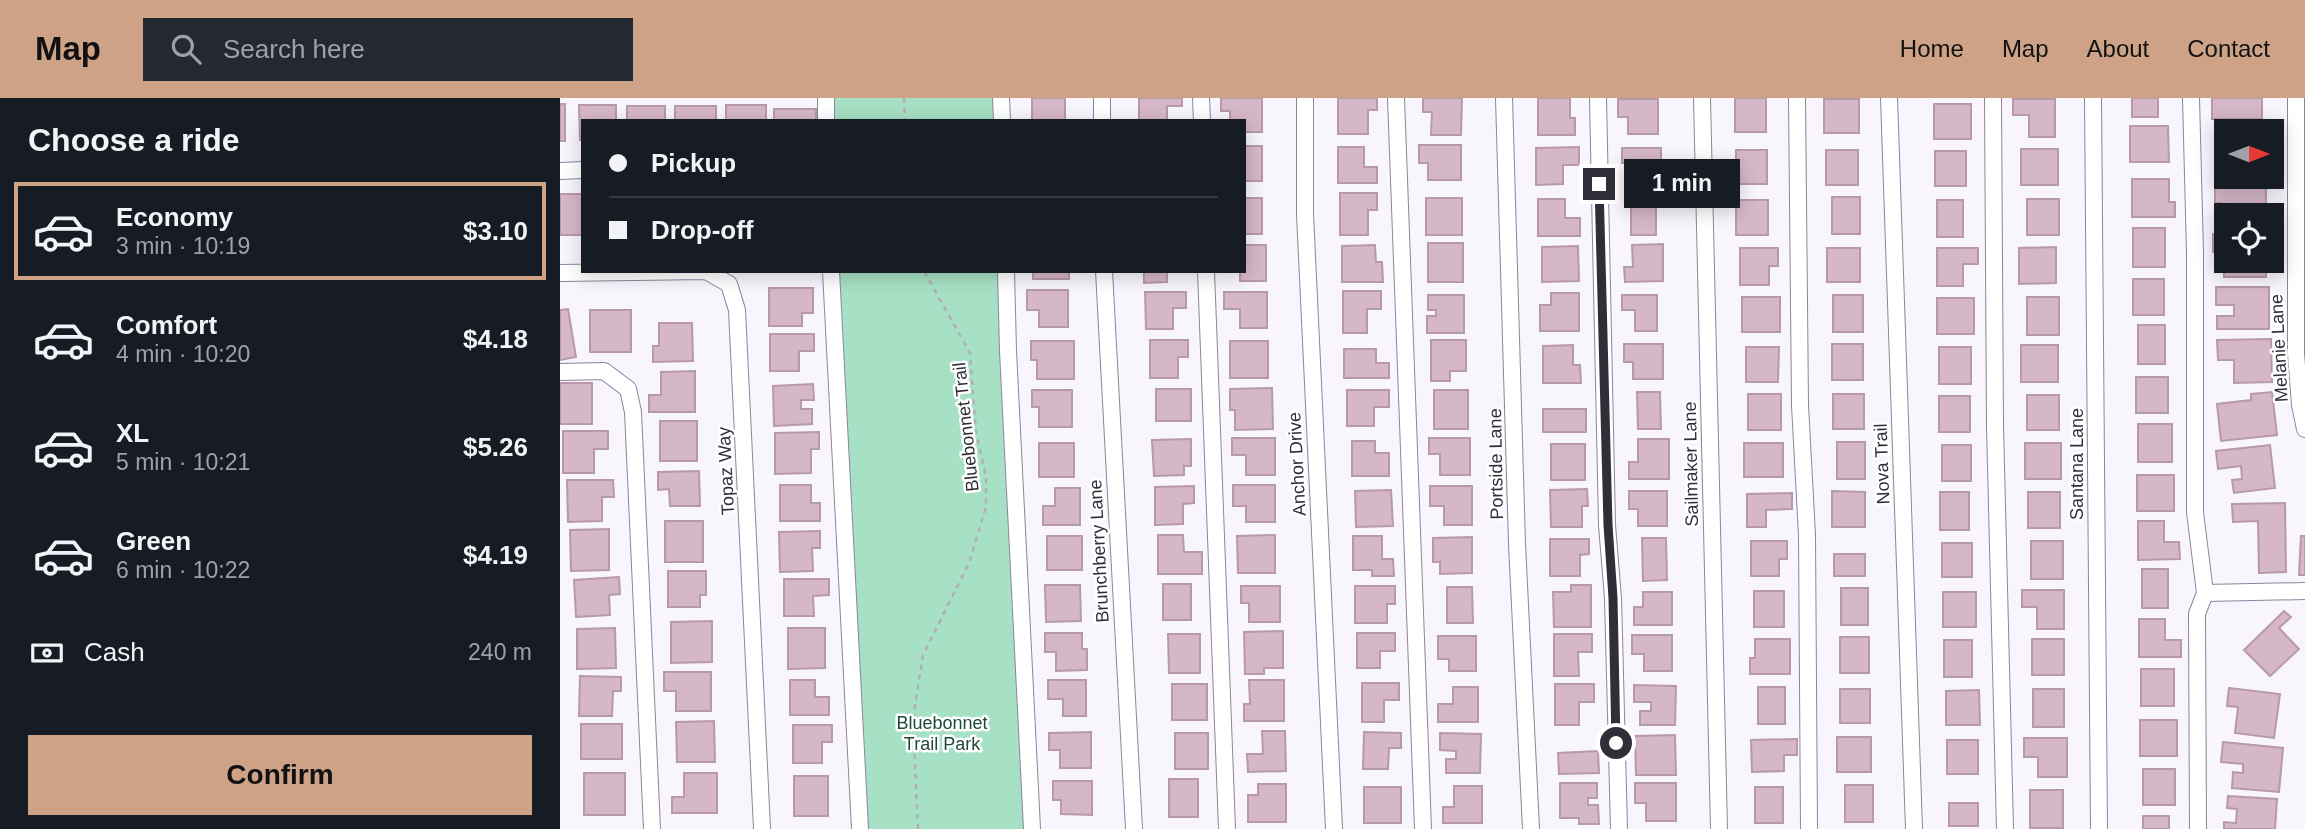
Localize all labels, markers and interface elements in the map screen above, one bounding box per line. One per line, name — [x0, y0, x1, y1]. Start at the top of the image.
search box — [143, 18, 633, 81]
text: Map — [35, 30, 101, 67]
icon: search — [167, 30, 205, 68]
text: Search here — [223, 34, 365, 64]
text: Home — [1900, 35, 1964, 62]
text: Map — [2002, 35, 2049, 62]
text: About — [2087, 35, 2149, 62]
text: Contact — [2187, 35, 2270, 62]
north arrow — [2214, 119, 2284, 189]
map controls — [2214, 119, 2284, 273]
text: Choose a ride — [28, 122, 240, 158]
text: Pickup — [651, 148, 736, 178]
callout: 1 min — [1624, 160, 1739, 208]
route end — [1583, 168, 1615, 200]
text: 1 min — [1652, 170, 1712, 196]
icon: car — [32, 200, 95, 263]
text: Economy — [116, 202, 233, 232]
button: locate — [2214, 203, 2284, 273]
text: Drop-off — [651, 215, 754, 245]
text: $3.10 — [463, 216, 528, 246]
text: 3 min · 10:19 — [116, 233, 250, 259]
street label: Melanie Lane — [2266, 294, 2292, 402]
icon: car — [32, 308, 95, 371]
text: Comfort — [116, 310, 217, 340]
text: $4.18 — [463, 324, 528, 354]
text: 4 min · 10:20 — [116, 341, 250, 367]
street label: Bluebonnet Trail — [949, 361, 983, 493]
street label: Sailmaker Lane — [1680, 401, 1702, 527]
street label: Portside Lane — [1485, 408, 1507, 520]
street label: Santana Lane — [2067, 408, 2087, 520]
street label: Anchor Drive — [1284, 412, 1310, 516]
icon: car — [32, 416, 95, 479]
text: XL — [116, 418, 149, 448]
street label: Nova Trail — [1871, 423, 1893, 505]
street label: Topaz Way — [714, 426, 738, 516]
text: $5.26 — [463, 432, 528, 462]
text: 5 min · 10:21 — [116, 449, 250, 475]
street label: Brunchberry Lane — [1085, 479, 1113, 623]
icon: car — [32, 524, 95, 587]
text: Green — [116, 526, 191, 556]
text: $4.19 — [463, 540, 528, 570]
text: 6 min · 10:22 — [116, 557, 250, 583]
icon: cash — [28, 634, 66, 672]
text: Cash — [84, 637, 145, 667]
text: 240 m — [468, 639, 532, 665]
park label: Bluebonnet Trail Park — [896, 713, 988, 754]
route start — [1600, 727, 1632, 759]
button: Confirm — [28, 735, 532, 815]

